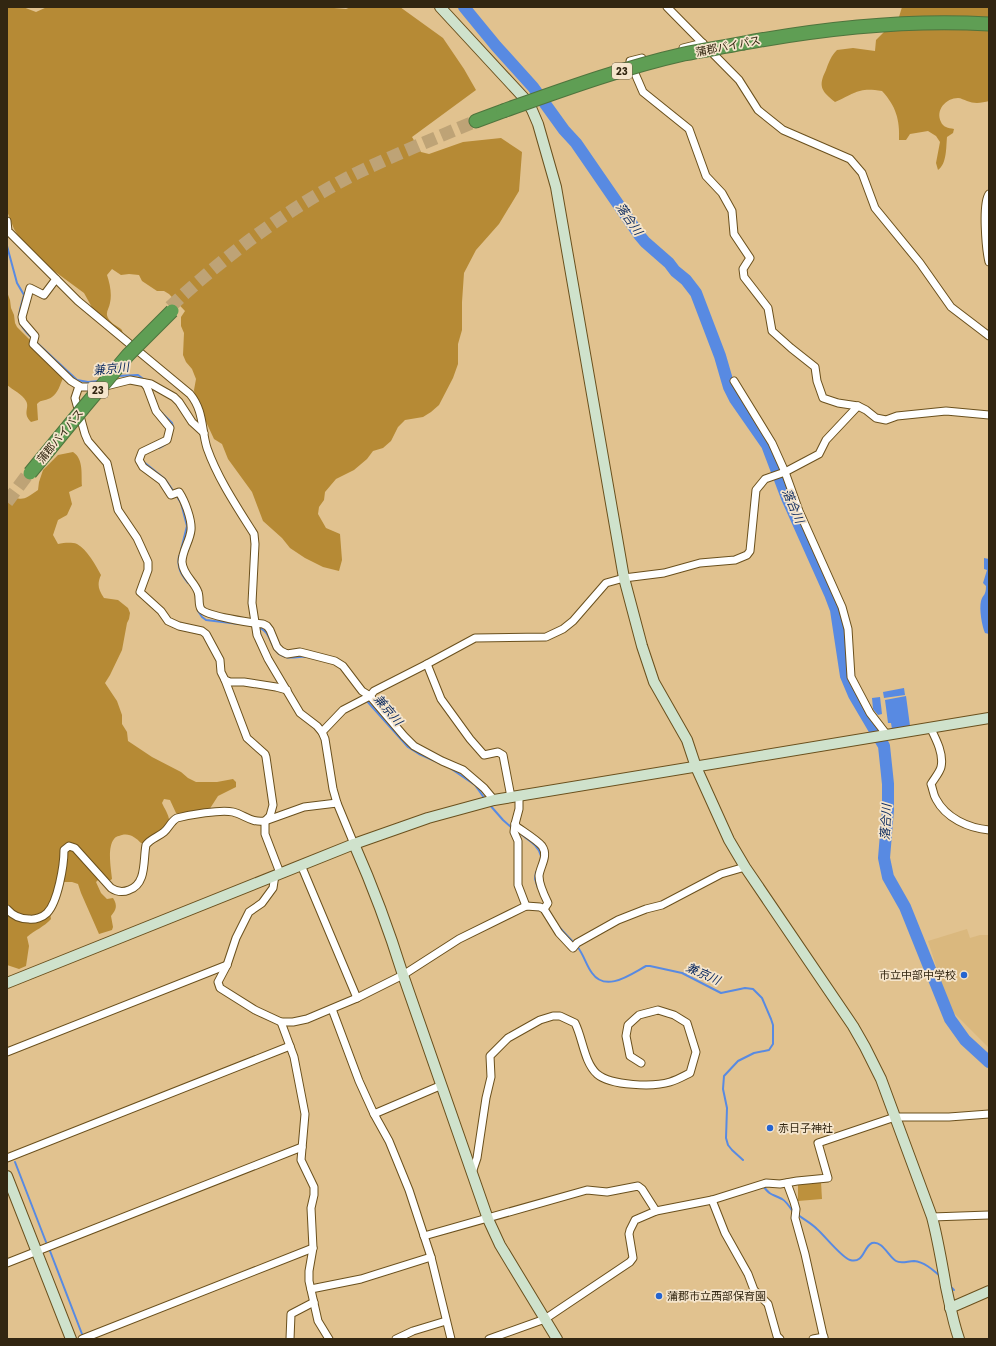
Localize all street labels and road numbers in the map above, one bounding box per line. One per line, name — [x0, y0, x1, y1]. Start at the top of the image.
street label: 蒲郡バイパス — [694, 32, 762, 60]
road number: 23 — [612, 63, 632, 79]
road number: 23 — [88, 382, 108, 398]
street label: 蒲郡バイパス — [33, 405, 87, 467]

